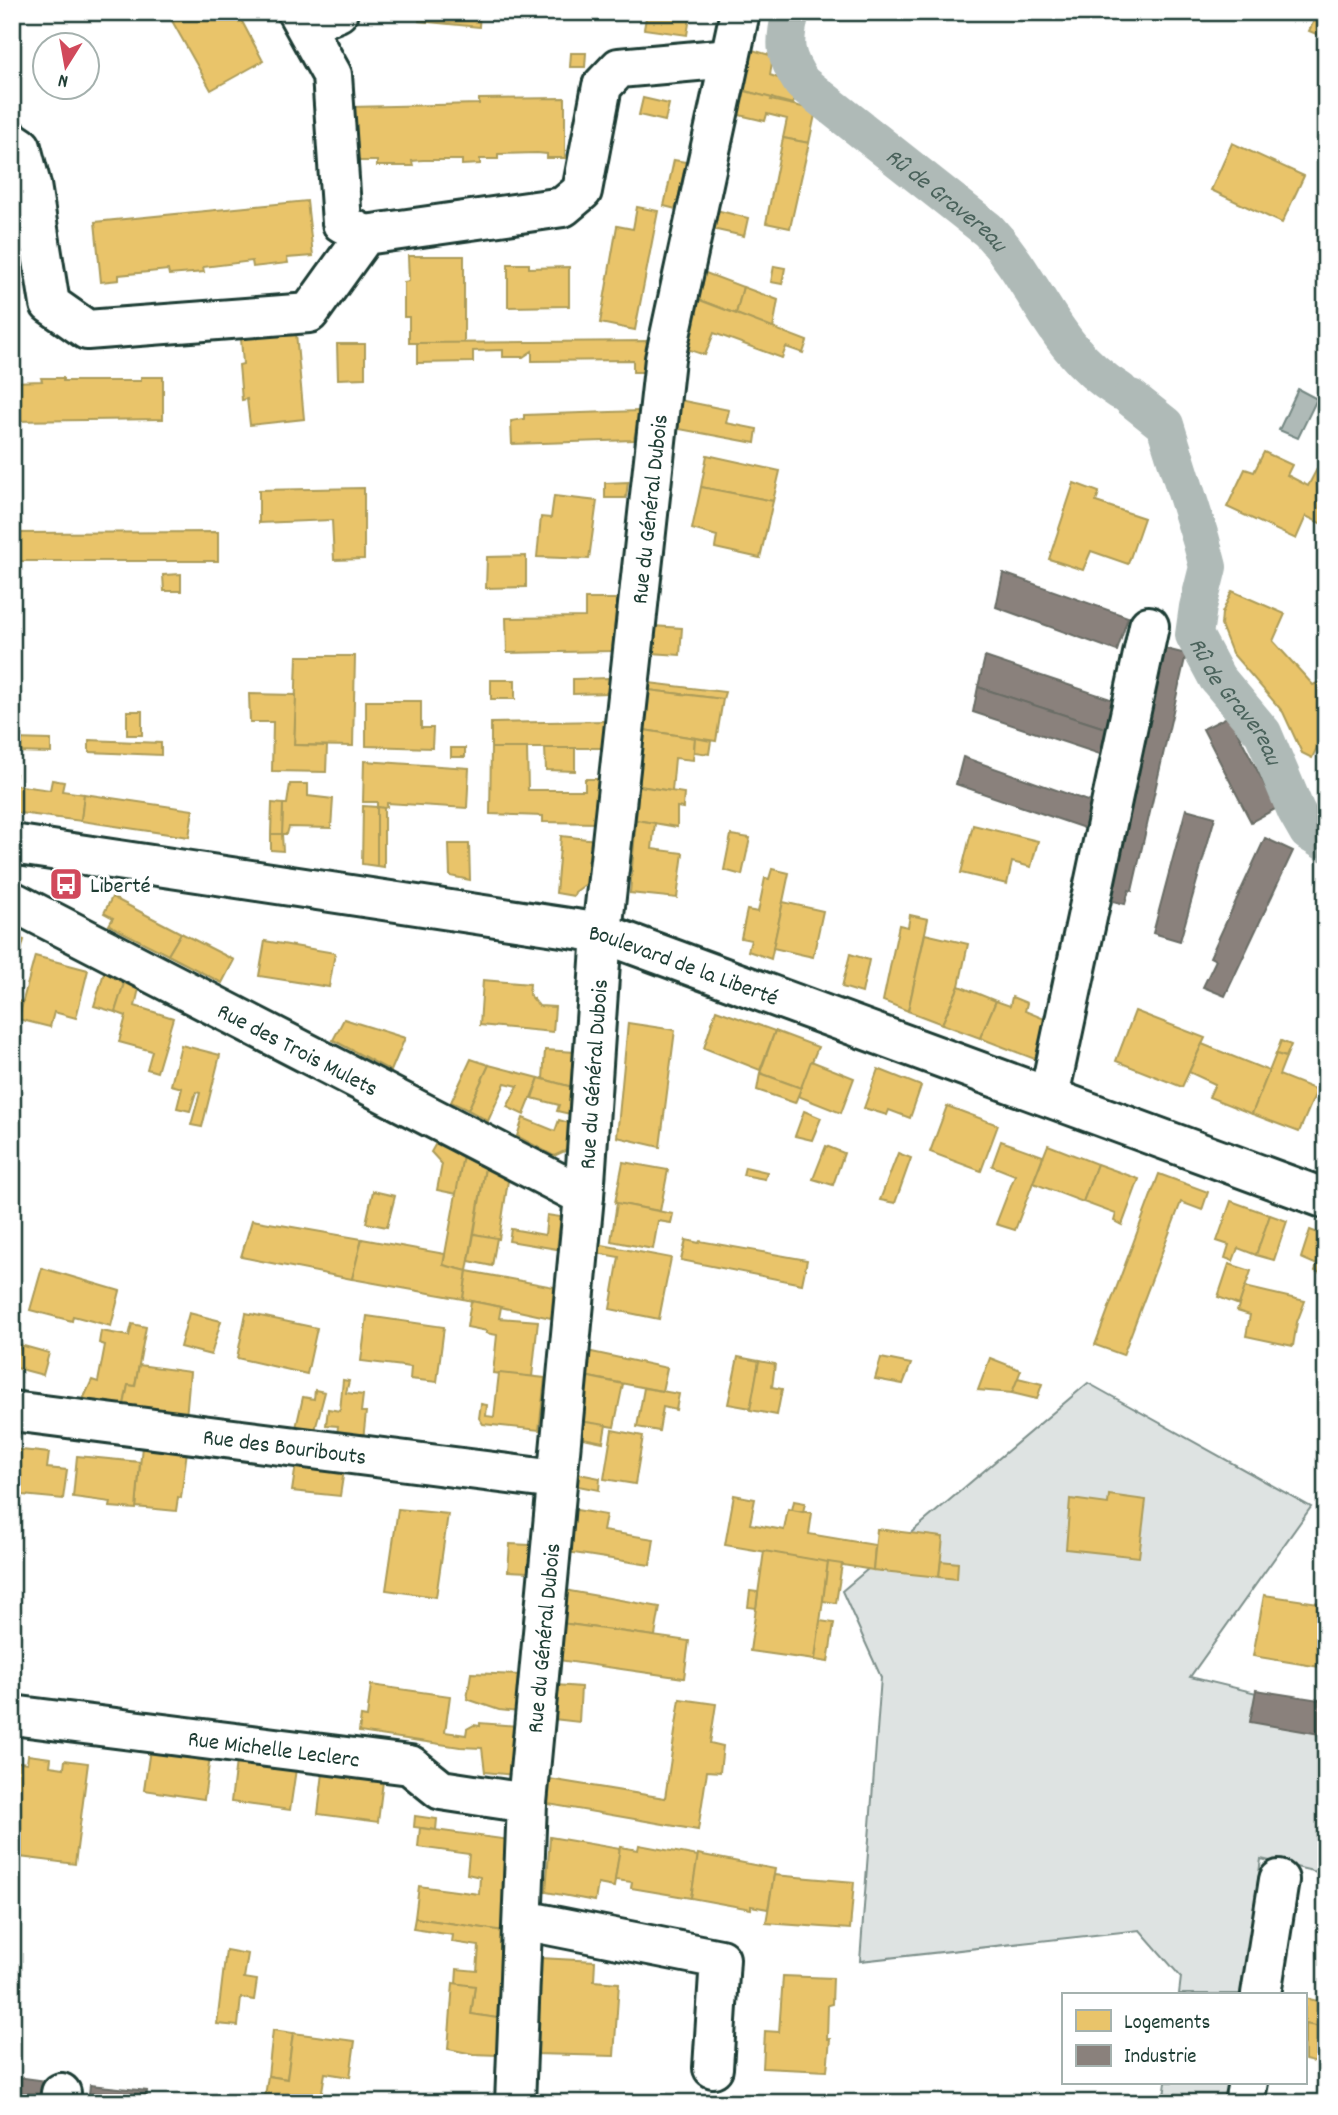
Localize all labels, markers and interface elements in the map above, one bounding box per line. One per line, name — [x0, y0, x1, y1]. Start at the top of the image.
north arrow — [32, 32, 102, 102]
text: N — [56, 65, 71, 93]
water label: Rû de Gravereau — [877, 141, 1015, 262]
street label: Rue du Général Dubois — [625, 413, 679, 606]
water label: Rû de Gravereau — [1178, 632, 1289, 772]
bus stop icon: Liberté — [47, 865, 85, 903]
place label: Liberté — [90, 871, 151, 904]
street label: Boulevard de la Liberté — [586, 918, 782, 1016]
street label: Rue du Général Dubois — [573, 978, 619, 1171]
street label: Rue des Trois Mulets — [210, 997, 383, 1107]
street label: Rue des Bouribouts — [201, 1422, 368, 1476]
street label: Rue du Général Dubois — [521, 1542, 571, 1735]
street label: Rue Michelle Leclerc — [186, 1724, 361, 1779]
legend — [1062, 1993, 1306, 2084]
text: Logements — [1124, 2009, 1210, 2039]
text: Industrie — [1124, 2043, 1197, 2073]

